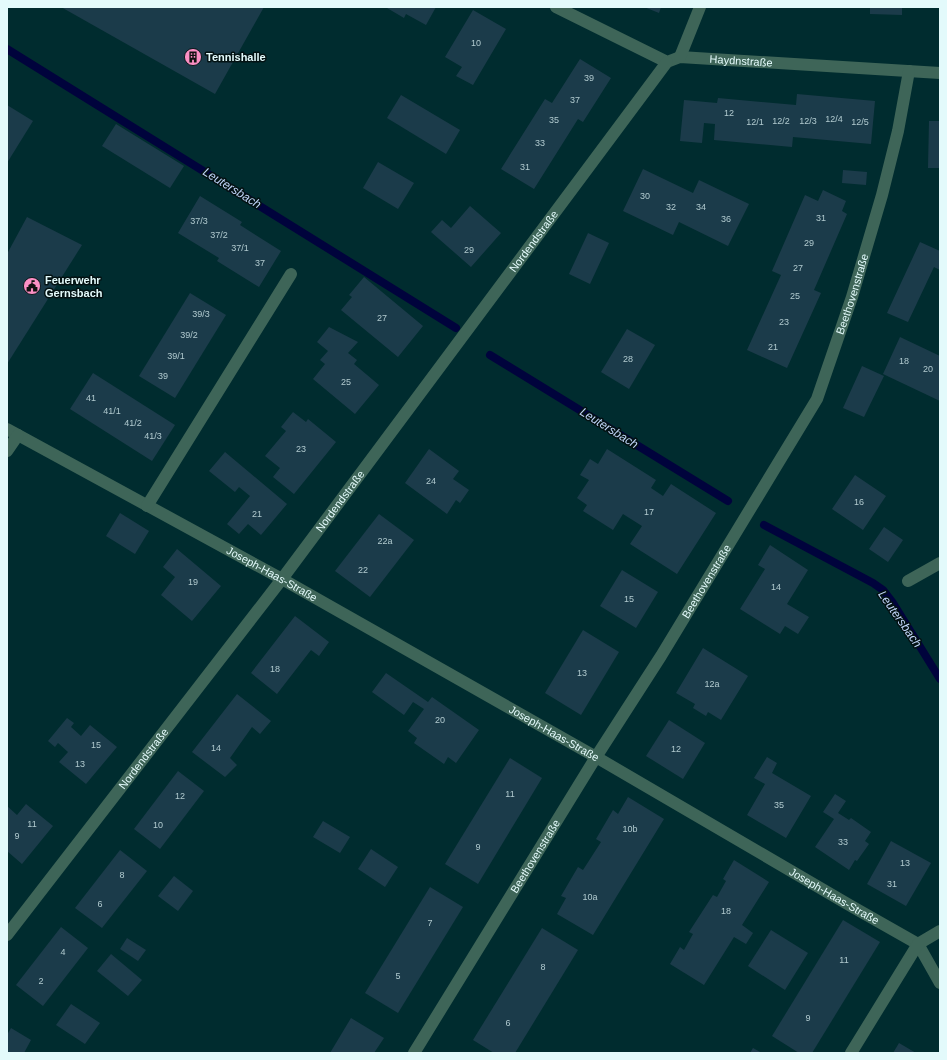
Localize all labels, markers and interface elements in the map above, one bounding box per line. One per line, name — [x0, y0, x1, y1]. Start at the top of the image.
house number: 10 — [471, 38, 481, 48]
building icon: Tennishalle — [183, 47, 203, 67]
place label: Tennishalle — [206, 51, 266, 63]
street label: Haydnstraße — [709, 53, 773, 69]
house number: 39 — [584, 73, 594, 83]
house number: 37 — [570, 95, 580, 105]
house number: 12 — [724, 108, 734, 118]
house number: 12/4 — [825, 114, 843, 124]
house number: 35 — [549, 115, 559, 125]
house number: 12/2 — [772, 116, 790, 126]
house number: 12/3 — [799, 116, 817, 126]
house number: 12/1 — [746, 117, 764, 127]
house number: 12/5 — [851, 117, 869, 127]
house number: 33 — [535, 138, 545, 148]
house number: 31 — [520, 162, 530, 172]
water label: Leutersbach — [200, 165, 264, 212]
house number: 30 — [640, 191, 650, 201]
house number: 32 — [666, 202, 676, 212]
house number: 34 — [696, 202, 706, 212]
street label: Nordendstraße — [507, 208, 560, 274]
house number: 31 — [816, 213, 826, 223]
house number: 36 — [721, 214, 731, 224]
house number: 37/3 — [190, 216, 208, 226]
house number: 37/2 — [210, 230, 228, 240]
house number: 29 — [804, 238, 814, 248]
house number: 37/1 — [231, 243, 249, 253]
house number: 29 — [464, 245, 474, 255]
street label: Beethovenstraße — [834, 252, 870, 336]
house number: 37 — [255, 258, 265, 268]
house number: 27 — [793, 263, 803, 273]
place label: Feuerwehr Gernsbach — [45, 274, 103, 299]
public building icon: Feuerwehr Gernsbach — [22, 276, 42, 296]
house number: 25 — [790, 291, 800, 301]
house number: 39/3 — [192, 309, 210, 319]
house number: 27 — [377, 313, 387, 323]
house number: 23 — [779, 317, 789, 327]
house number: 39/2 — [180, 330, 198, 340]
house number: 21 — [768, 342, 778, 352]
house number: 39/1 — [167, 351, 185, 361]
house number: 28 — [623, 354, 633, 364]
house number: 18 — [899, 356, 909, 366]
house number: 20 — [923, 364, 933, 374]
house number: 39 — [158, 371, 168, 381]
house number: 25 — [341, 377, 351, 387]
house number: 41 — [86, 393, 96, 403]
water label: Leutersbach — [577, 405, 641, 452]
house number: 41/1 — [103, 406, 121, 416]
house number: 41/2 — [124, 418, 142, 428]
house number: 41/3 — [144, 431, 162, 441]
house number: 23 — [296, 444, 306, 454]
street label: Nordendstraße — [313, 468, 367, 534]
house number: 24 — [426, 476, 436, 486]
house number: 16 — [854, 497, 864, 507]
house number: 17 — [644, 507, 654, 517]
house number: 21 — [252, 509, 262, 519]
house number: 22a — [377, 536, 393, 546]
street label: Beethovenstraße — [679, 542, 733, 620]
street label: Joseph-Haas-Straße — [225, 544, 319, 604]
house number: 22 — [358, 565, 368, 575]
house number: 19 — [188, 577, 198, 587]
house number: 14 — [771, 582, 781, 592]
water label: Leutersbach — [875, 588, 925, 650]
house number: 15 — [624, 594, 634, 604]
house number: 18 — [270, 664, 280, 674]
house number: 13 — [577, 668, 587, 678]
house number: 12a — [704, 679, 720, 689]
street label: Joseph-Haas-Straße — [507, 703, 601, 764]
house number: 20 — [435, 715, 445, 725]
street label: Nordendstraße — [116, 726, 171, 791]
house number: 15 — [91, 740, 101, 750]
house number: 14 — [211, 743, 221, 753]
house number: 12 — [671, 744, 681, 754]
house number: 13 — [75, 759, 85, 769]
house number: 11 — [505, 789, 515, 799]
house number: 12 — [175, 791, 185, 801]
house number: 35 — [774, 800, 784, 810]
street label: Beethovenstraße — [508, 817, 562, 895]
house number: 11 — [27, 819, 37, 829]
house number: 10 — [153, 820, 163, 830]
house number: 10b — [622, 824, 638, 834]
house number: 9 — [14, 831, 20, 841]
house number: 33 — [838, 837, 848, 847]
house number: 9 — [475, 842, 481, 852]
house number: 13 — [900, 858, 910, 868]
street label: Joseph-Haas-Straße — [787, 865, 881, 927]
house number: 8 — [119, 870, 125, 880]
house number: 31 — [887, 879, 897, 889]
house number: 10a — [582, 892, 598, 902]
house number: 6 — [97, 899, 103, 909]
house number: 18 — [721, 906, 731, 916]
house number: 7 — [427, 918, 433, 928]
house number: 4 — [60, 947, 66, 957]
house number: 11 — [839, 955, 849, 965]
house number: 8 — [540, 962, 546, 972]
house number: 5 — [395, 971, 401, 981]
house number: 2 — [38, 976, 44, 986]
house number: 9 — [805, 1013, 811, 1023]
house number: 6 — [505, 1018, 511, 1028]

